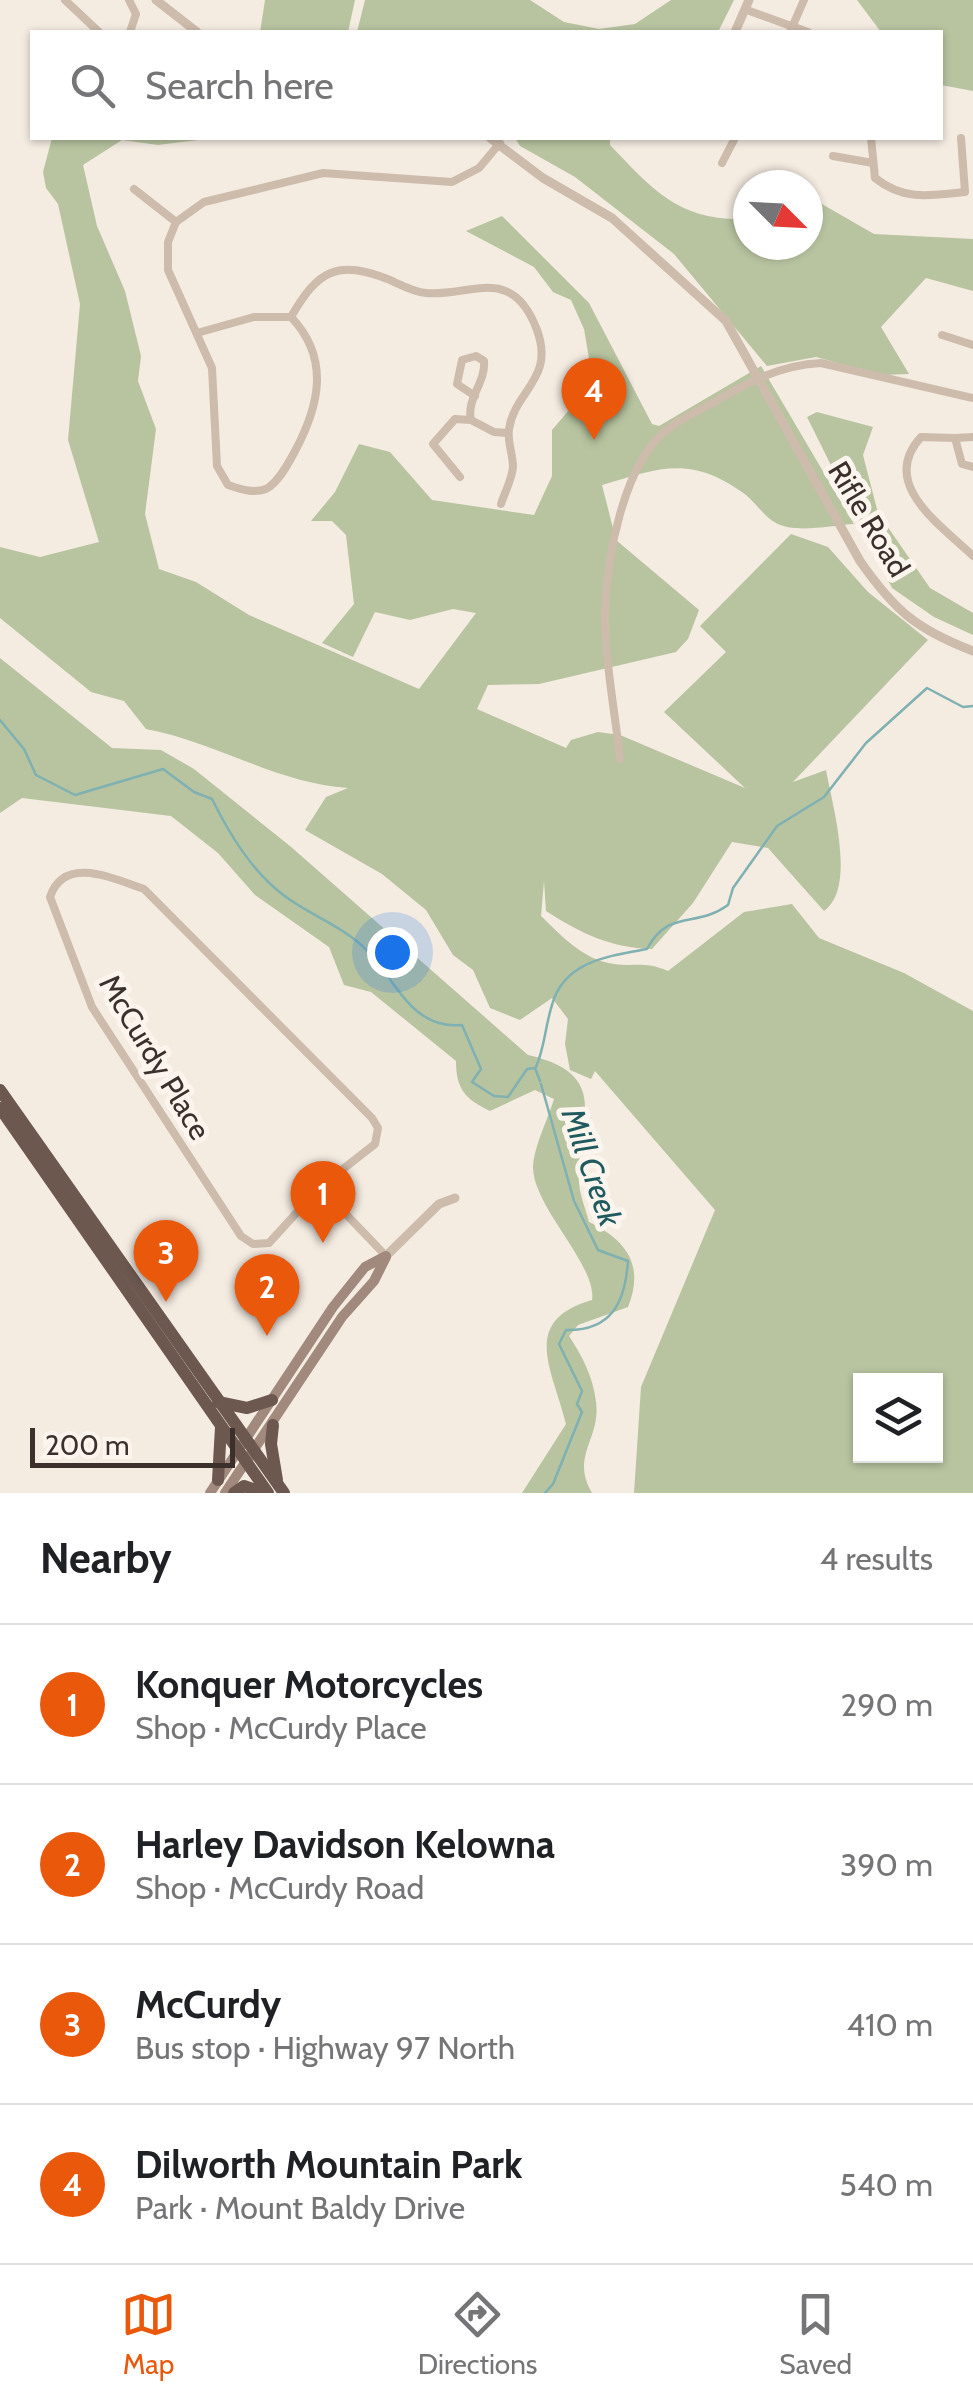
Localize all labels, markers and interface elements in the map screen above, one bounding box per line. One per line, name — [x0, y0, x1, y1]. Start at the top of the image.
search box — [30, 30, 943, 140]
icon: search — [65, 58, 120, 113]
text: Search here — [145, 62, 334, 109]
north arrow — [733, 170, 823, 260]
pin: 4 — [562, 358, 626, 440]
street label: Rifle Road — [820, 454, 918, 584]
your location — [367, 927, 418, 978]
street label: McCurdy Place — [91, 968, 219, 1146]
water label: Mill Creek — [553, 1102, 631, 1233]
pin: 1 — [290, 1160, 356, 1243]
pin: 3 — [134, 1220, 198, 1302]
pin: 2 — [234, 1254, 300, 1336]
map controls — [853, 1373, 943, 1463]
button: layers — [853, 1373, 943, 1463]
scale bar — [30, 1423, 235, 1468]
text: 200 m — [45, 1428, 130, 1462]
text: Nearby — [40, 1532, 172, 1584]
text: 4 results — [820, 1539, 933, 1578]
text: Konquer Motorcycles — [135, 1661, 483, 1708]
text: 1 — [67, 1685, 78, 1724]
text: 290 m — [840, 1685, 933, 1724]
text: Shop · McCurdy Place — [135, 1708, 427, 1747]
text: Harley Davidson Kelowna — [135, 1821, 555, 1868]
text: 2 — [64, 1845, 81, 1884]
text: 390 m — [840, 1845, 933, 1884]
text: Shop · McCurdy Road — [135, 1868, 424, 1907]
text: McCurdy — [135, 1981, 281, 2028]
text: 3 — [64, 2005, 81, 2044]
text: 410 m — [846, 2005, 933, 2044]
text: Bus stop · Highway 97 North — [135, 2028, 515, 2067]
text: Dilworth Mountain Park — [135, 2141, 522, 2188]
text: 4 — [63, 2165, 82, 2204]
text: 540 m — [840, 2165, 933, 2204]
text: Park · Mount Baldy Drive — [135, 2188, 465, 2227]
tab: Map — [121, 2287, 176, 2381]
tab: Directions — [418, 2287, 537, 2381]
tab: Saved — [779, 2287, 852, 2381]

